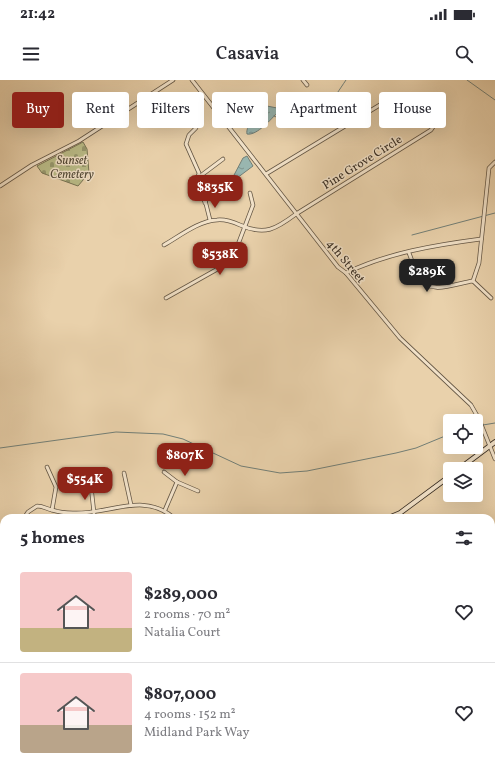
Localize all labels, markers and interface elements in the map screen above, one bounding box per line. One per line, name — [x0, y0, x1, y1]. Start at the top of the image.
text: 21:42 — [20, 4, 55, 25]
text: Casavia — [216, 42, 279, 67]
icon: menu — [20, 43, 42, 65]
icon: search — [453, 43, 475, 65]
chip: Buy — [12, 92, 64, 128]
chip: Rent — [72, 92, 129, 128]
chip: Filters — [137, 92, 204, 128]
chip: New — [212, 92, 268, 128]
chip: Apartment — [276, 92, 371, 128]
chip: House — [379, 92, 446, 128]
street label: Pine Grove Circle — [320, 132, 406, 194]
park label: Sunset Cemetery — [50, 153, 94, 183]
pin: $835K — [187, 175, 243, 209]
text: $835K — [197, 179, 233, 197]
street label: 4th Street — [322, 236, 368, 287]
pin: $538K — [192, 242, 248, 276]
text: $538K — [202, 246, 238, 264]
pin: $289K — [399, 259, 455, 293]
text: $289K — [408, 263, 446, 281]
map controls — [443, 414, 483, 502]
button: locate — [443, 414, 483, 454]
pin: $807K — [157, 443, 213, 477]
text: $807K — [166, 447, 204, 465]
button: layers — [443, 462, 483, 502]
pin: $554K — [57, 467, 113, 501]
text: $554K — [66, 471, 104, 489]
text: 5 homes — [20, 527, 85, 550]
icon: filters — [453, 527, 475, 549]
text: $289,000 — [144, 583, 218, 606]
icon: home — [52, 588, 100, 636]
icon: heart — [453, 601, 475, 623]
text: 2 rooms · 70 m² — [144, 606, 230, 624]
text: Natalia Court — [144, 624, 221, 642]
text: $807,000 — [144, 683, 216, 706]
icon: home — [52, 689, 100, 737]
icon: heart — [453, 702, 475, 724]
text: 4 rooms · 152 m² — [144, 706, 236, 724]
text: Midland Park Way — [144, 724, 249, 742]

